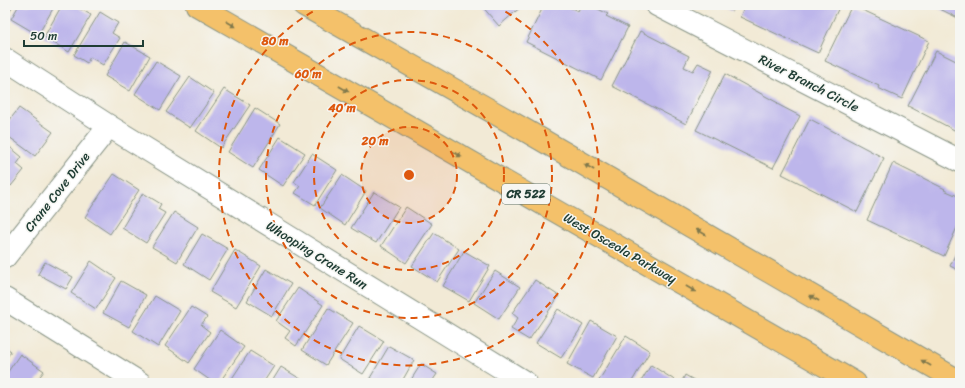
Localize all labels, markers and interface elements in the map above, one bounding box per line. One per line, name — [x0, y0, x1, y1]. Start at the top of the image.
one-way arrow — [225, 21, 237, 28]
scale bar — [24, 22, 143, 48]
text: 50 m — [30, 25, 57, 47]
text: 80 m — [260, 30, 289, 52]
street label: River Branch Circle — [754, 48, 864, 119]
text: 60 m — [294, 63, 322, 85]
one-way arrow — [338, 86, 350, 93]
text: 40 m — [327, 97, 356, 119]
text: 20 m — [361, 130, 389, 152]
street label: Crane Cove Drive — [18, 147, 96, 237]
one-way arrow — [451, 150, 462, 157]
one-way arrow — [583, 164, 595, 171]
centre of rings — [402, 168, 416, 182]
road number: CR 522 — [502, 184, 550, 204]
street label: West Osceola Parkway — [559, 206, 681, 290]
street label: Whooping Crane Run — [262, 214, 372, 296]
one-way arrow — [695, 229, 707, 236]
one-way arrow — [685, 285, 697, 292]
one-way arrow — [808, 294, 820, 301]
one-way arrow — [920, 359, 932, 366]

